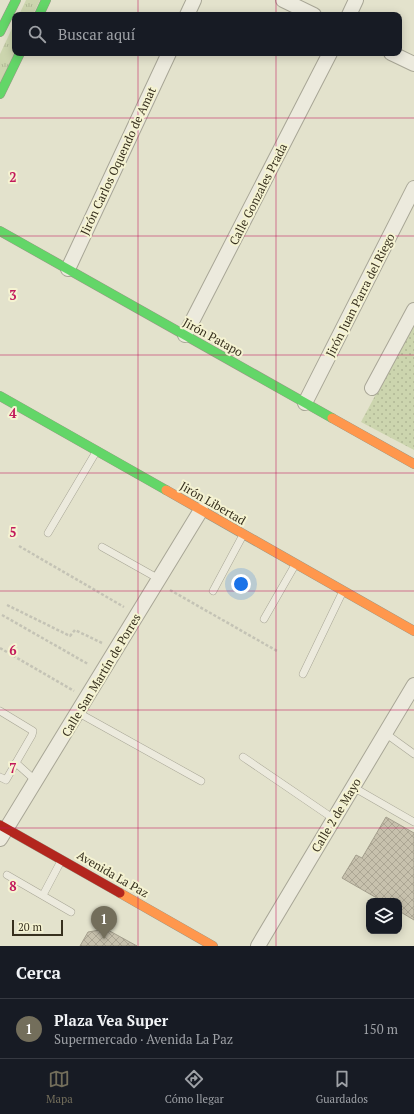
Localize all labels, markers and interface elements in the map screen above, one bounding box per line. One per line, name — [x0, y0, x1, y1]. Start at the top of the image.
search box — [12, 12, 402, 56]
icon: search — [26, 23, 48, 45]
text: Buscar aquí — [58, 24, 135, 44]
street label: Jirón Carlos Oquendo de Amat — [77, 84, 159, 238]
street label: Calle Gonzales Prada — [226, 141, 290, 247]
text: 2 — [9, 168, 17, 186]
street label: Jirón Juan Parra del Riego — [322, 230, 398, 359]
text: 3 — [9, 286, 17, 304]
street label: Jirón Patapo — [180, 314, 246, 360]
text: 4 — [9, 404, 17, 422]
street label: Jirón Libertad — [177, 478, 249, 528]
text: 5 — [9, 523, 17, 541]
your location — [231, 574, 251, 594]
street label: Calle San Martín de Porres — [58, 611, 144, 739]
text: 6 — [9, 641, 17, 659]
text: 7 — [9, 759, 17, 777]
street label: Calle 2 de Mayo — [308, 775, 364, 855]
street label: Avenida La Paz — [75, 847, 152, 901]
text: 8 — [9, 877, 17, 895]
map controls — [366, 898, 402, 934]
button: layers — [366, 898, 402, 934]
pin: 1 — [91, 906, 117, 939]
scale bar — [12, 918, 63, 937]
text: 20 m — [18, 920, 42, 934]
text: Cerca — [16, 961, 61, 984]
text: Plaza Vea Super — [54, 1010, 168, 1030]
text: 1 — [25, 1020, 33, 1038]
text: 150 m — [363, 1020, 398, 1038]
text: Supermercado · Avenida La Paz — [54, 1030, 233, 1048]
tab: Mapa — [46, 1068, 73, 1106]
tab: Cómo llegar — [165, 1068, 224, 1106]
tab: Guardados — [316, 1068, 368, 1106]

